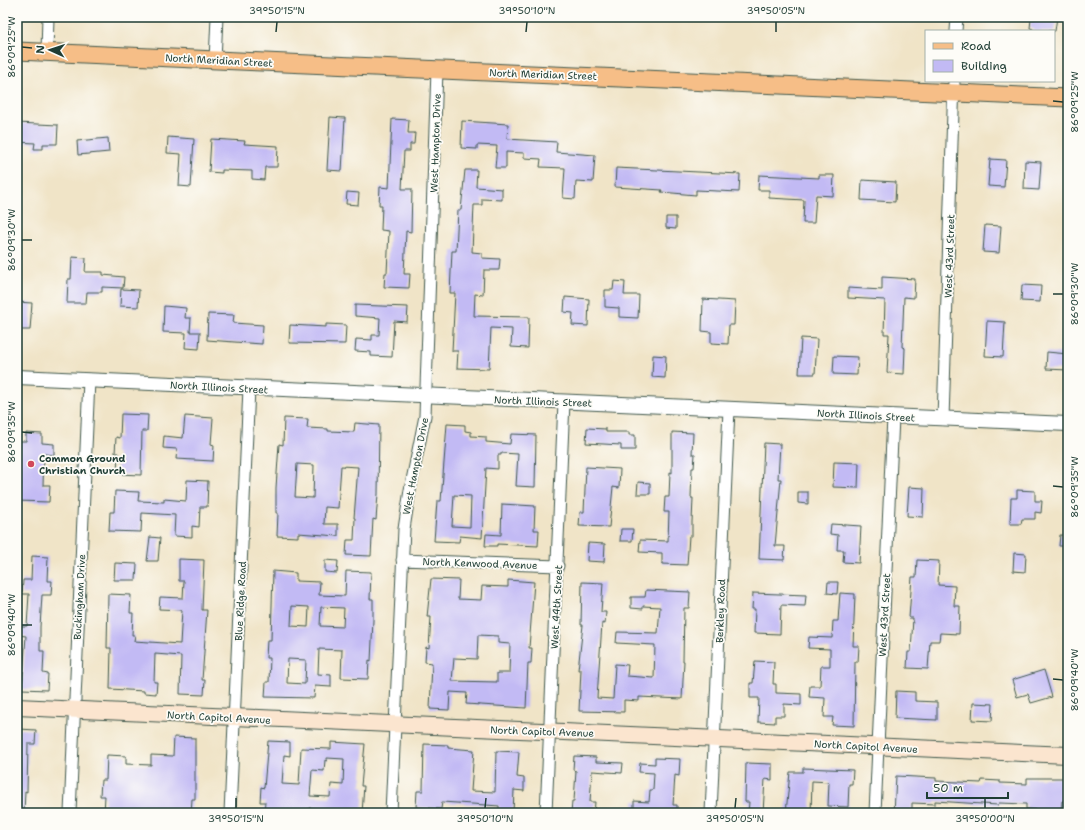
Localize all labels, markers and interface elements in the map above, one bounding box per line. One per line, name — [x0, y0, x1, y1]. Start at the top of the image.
text: 39°50'15"N — [249, 4, 305, 17]
text: 39°50'10"N — [499, 4, 555, 17]
text: 39°50'05"N — [747, 4, 805, 17]
text: 86°09'25"W — [5, 16, 18, 78]
north arrow — [30, 30, 70, 70]
legend — [925, 30, 1055, 82]
text: Road — [961, 38, 992, 54]
text: N — [33, 44, 48, 54]
street label: North Meridian Street — [165, 51, 273, 70]
text: Building — [961, 58, 1007, 74]
street label: North Meridian Street — [489, 66, 597, 83]
text: 86°09'25"W — [1068, 71, 1081, 133]
street label: West Hampton Drive — [427, 93, 444, 193]
text: 86°09'30"W — [5, 208, 18, 271]
street label: West 43rd Street — [942, 214, 957, 298]
text: 86°09'30"W — [1068, 262, 1081, 325]
street label: North Illinois Street — [170, 378, 268, 397]
street label: North Illinois Street — [494, 393, 592, 410]
text: 86°09'35"W — [5, 401, 18, 463]
street label: North Illinois Street — [817, 406, 915, 425]
street label: West Hampton Drive — [400, 416, 431, 516]
place label: Common Ground Christian Church — [39, 452, 126, 477]
text: 86°09'35"W — [1068, 456, 1081, 518]
marker: Common Ground Christian Church — [26, 459, 36, 469]
street label: Buckingham Drive — [71, 554, 88, 640]
street label: North Kenwood Avenue — [422, 555, 538, 572]
street label: Blue Ridge Road — [232, 560, 249, 641]
street label: West 44th Street — [548, 565, 565, 649]
street label: West 43rd Street — [876, 573, 893, 657]
street label: Berkley Road — [713, 578, 728, 643]
text: 86°09'40"W — [5, 593, 18, 656]
text: 86°09'40"W — [1068, 648, 1081, 711]
street label: North Capitol Avenue — [167, 708, 272, 727]
street label: North Capitol Avenue — [490, 723, 595, 740]
street label: North Capitol Avenue — [814, 737, 919, 756]
scale bar — [927, 774, 1008, 800]
text: 50 m — [933, 780, 963, 796]
text: 39°50'15"N — [208, 812, 264, 825]
text: 39°50'10"N — [457, 812, 513, 825]
text: 39°50'05"N — [706, 812, 764, 825]
text: 39°50'00"N — [955, 812, 1015, 825]

